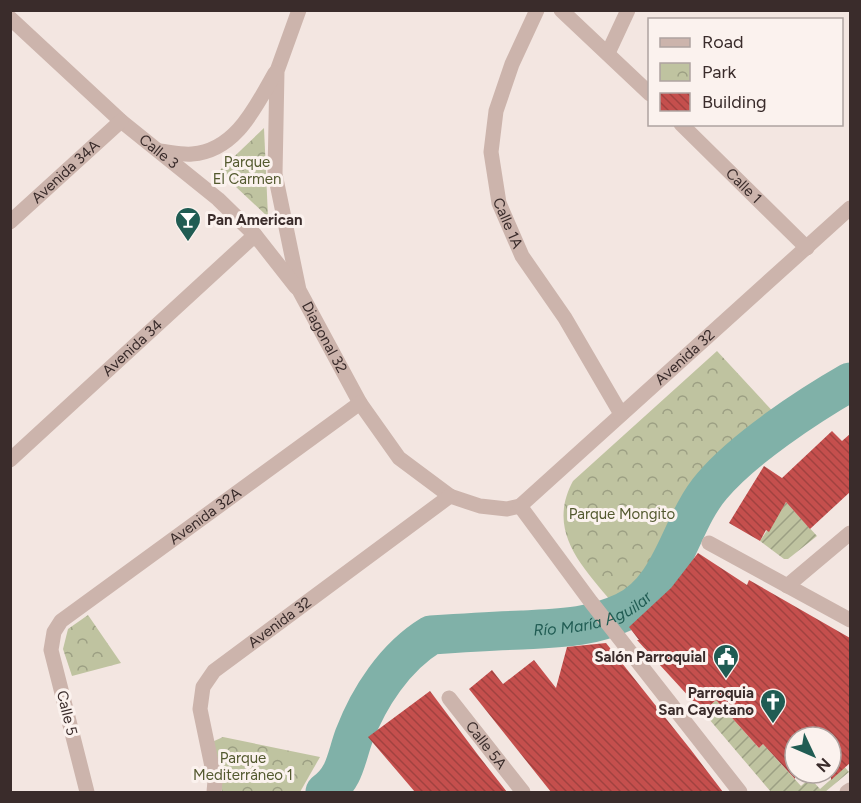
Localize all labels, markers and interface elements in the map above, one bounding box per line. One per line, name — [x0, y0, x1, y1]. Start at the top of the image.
legend — [648, 18, 843, 126]
text: Road — [702, 31, 743, 53]
text: Park — [702, 61, 737, 83]
text: Building — [702, 91, 767, 113]
street label: Calle 3 — [136, 130, 182, 173]
street label: Avenida 34A — [28, 136, 103, 207]
park label: Parque El Carmen — [213, 153, 281, 188]
street label: Calle 1 — [722, 164, 765, 207]
street label: Calle 1A — [489, 195, 527, 251]
bar icon: Pan American — [173, 205, 203, 243]
place label: Pan American — [207, 211, 302, 229]
street label: Diagonal 32 — [298, 298, 351, 376]
street label: Avenida 34 — [98, 316, 166, 380]
street label: Avenida 32 — [651, 326, 718, 389]
street label: Avenida 32A — [166, 484, 244, 548]
park label: Parque Mongito — [569, 505, 676, 523]
water label: Río María Aguilar — [533, 587, 656, 639]
street label: Avenida 32 — [244, 593, 315, 652]
public building icon: Salón Parroquial — [711, 642, 741, 680]
place label: Salón Parroquial — [594, 648, 706, 666]
place label: Parroquia San Cayetano — [658, 684, 754, 719]
church icon: Parroquia San Cayetano — [758, 687, 788, 725]
street label: Calle 5 — [53, 689, 81, 737]
street label: Calle 5A — [462, 718, 510, 773]
north arrow — [783, 725, 843, 785]
park label: Parque Mediterráneo 1 — [193, 749, 293, 784]
text: N — [812, 754, 835, 776]

